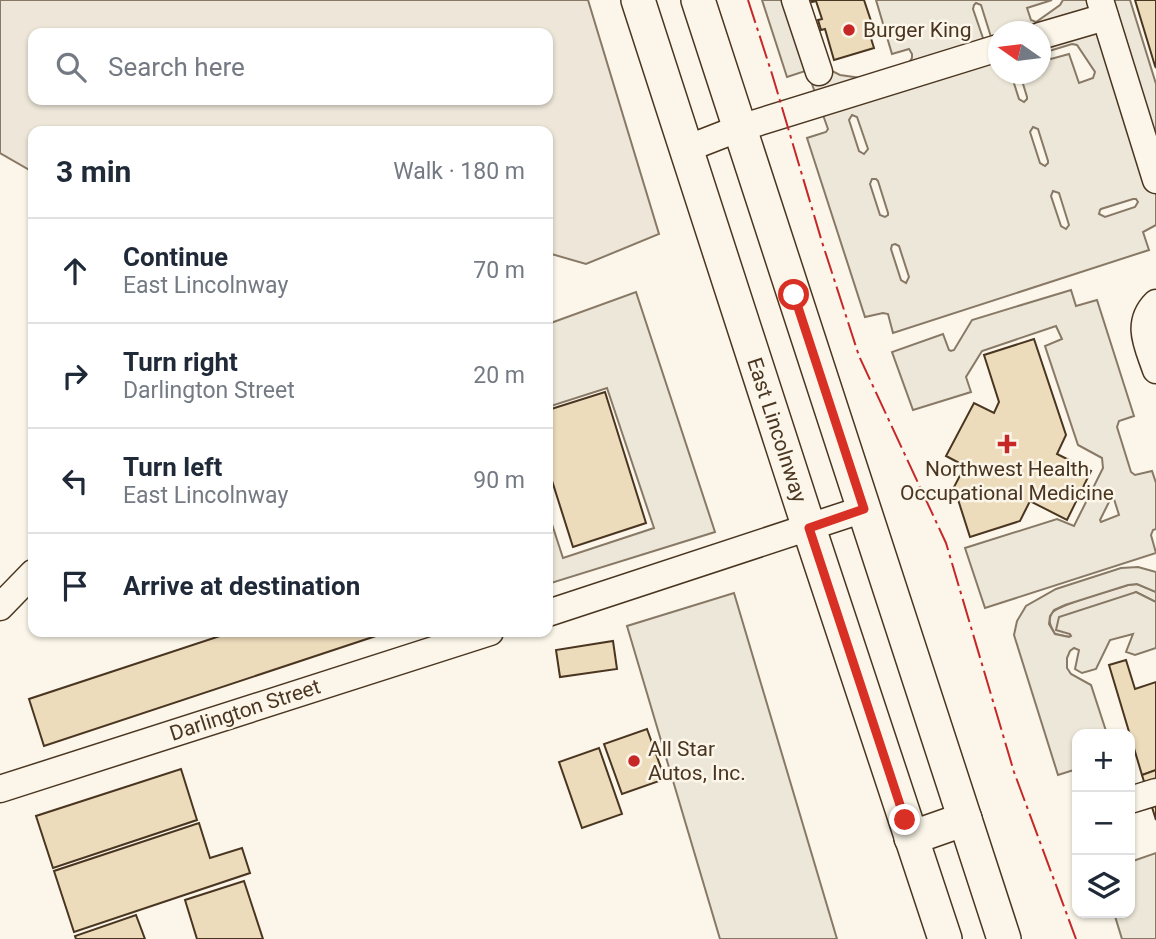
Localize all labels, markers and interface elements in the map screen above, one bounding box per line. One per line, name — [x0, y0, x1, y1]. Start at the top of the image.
place label: Burger King — [863, 18, 972, 42]
north arrow — [988, 21, 1051, 84]
marker: Burger King — [841, 22, 857, 38]
search box — [28, 28, 553, 105]
icon: search — [52, 48, 90, 86]
text: Search here — [108, 52, 245, 82]
text: 3 min — [56, 154, 131, 189]
text: Walk · 180 m — [393, 158, 525, 185]
text: Continue — [123, 242, 228, 272]
icon: ahead — [56, 252, 94, 290]
text: 70 m — [473, 257, 525, 284]
text: East Lincolnway — [123, 272, 288, 299]
route start — [778, 279, 809, 310]
text: Turn right — [123, 347, 238, 377]
street label: East Lincolnway — [742, 355, 812, 506]
icon: right — [56, 357, 94, 395]
text: 20 m — [473, 362, 525, 389]
text: Darlington Street — [123, 377, 295, 404]
marker: Northwest Health Occupational Medicine — [997, 434, 1017, 454]
text: Turn left — [123, 452, 222, 482]
place label: Northwest Health Occupational Medicine — [900, 457, 1114, 505]
icon: left — [56, 462, 94, 500]
text: 90 m — [473, 467, 525, 494]
text: East Lincolnway — [123, 482, 288, 509]
icon: arrive — [56, 567, 94, 605]
text: Arrive at destination — [123, 571, 360, 601]
street label: Darlington Street — [167, 674, 323, 746]
map controls — [1072, 729, 1135, 918]
button: + — [1072, 729, 1135, 792]
place label: All Star Autos, Inc. — [648, 737, 746, 785]
marker: All Star Autos, Inc. — [626, 753, 642, 769]
button: − — [1072, 792, 1135, 855]
route end — [889, 804, 920, 835]
button: layers — [1072, 855, 1135, 918]

